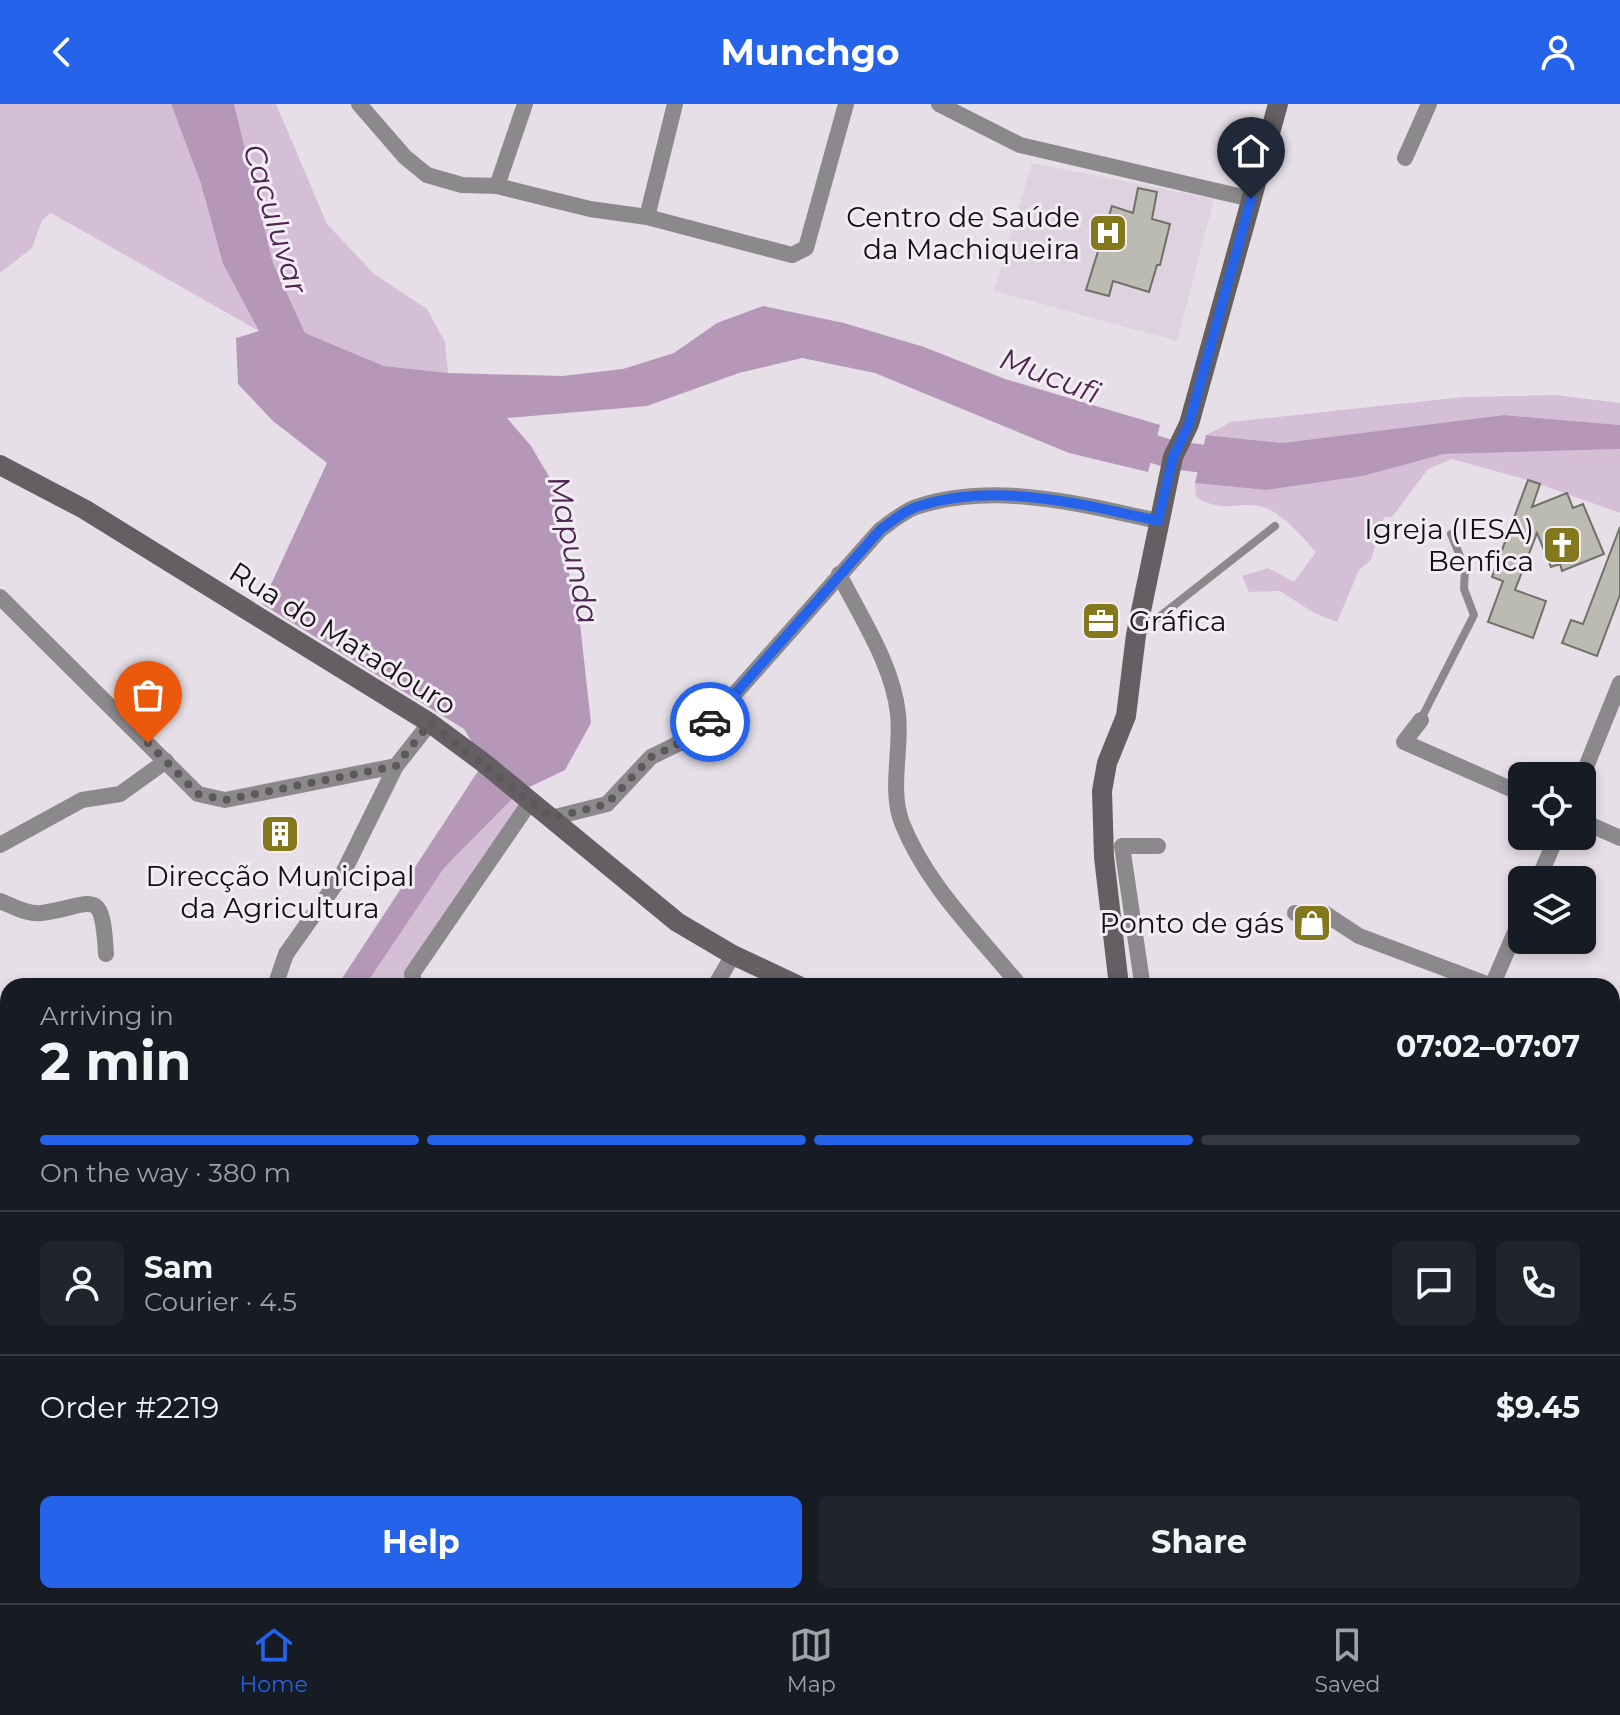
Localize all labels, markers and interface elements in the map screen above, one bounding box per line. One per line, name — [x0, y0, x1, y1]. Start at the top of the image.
icon: back — [40, 30, 84, 74]
text: Munchgo — [720, 30, 900, 74]
icon: person — [1536, 30, 1580, 74]
pin — [1217, 117, 1285, 199]
icon: home — [1229, 129, 1273, 173]
water label: Caculuvar — [235, 139, 316, 299]
place label: Centro de Saúde da Machiqueira — [846, 200, 1080, 266]
hospital icon: Centro de Saúde da Machiqueira — [1087, 212, 1129, 254]
water label: Mucufi — [995, 340, 1106, 412]
water label: Mapunda — [540, 472, 607, 627]
place label: Igreja (IESA) Benfica — [1364, 512, 1534, 578]
church icon: Igreja (IESA) Benfica — [1541, 524, 1583, 566]
street label: Rua do Matadouro — [223, 554, 463, 722]
office icon: Gráfica — [1080, 600, 1122, 642]
place label: Gráfica — [1129, 604, 1227, 638]
pin — [114, 661, 182, 743]
icon: bag — [126, 673, 170, 717]
courier — [670, 682, 750, 762]
icon: car — [688, 700, 732, 744]
map controls — [1508, 762, 1596, 954]
button: locate — [1508, 762, 1596, 850]
building icon: Direcção Municipal da Agricultura — [259, 813, 301, 855]
place label: Direcção Municipal da Agricultura — [145, 859, 415, 925]
button: layers — [1508, 866, 1596, 954]
shop icon: Ponto de gás — [1291, 902, 1333, 944]
place label: Ponto de gás — [1099, 906, 1284, 940]
text: Arriving in — [40, 1000, 174, 1032]
text: 07:02–07:07 — [1396, 1028, 1580, 1065]
text: 2 min — [40, 1030, 192, 1093]
text: On the way · 380 m — [40, 1157, 291, 1189]
button: person — [40, 1241, 124, 1325]
button: chat — [1392, 1241, 1476, 1325]
button: phone — [1496, 1241, 1580, 1325]
text: Sam — [144, 1249, 213, 1286]
text: Courier · 4.5 — [144, 1286, 297, 1318]
text: Order #2219 — [40, 1389, 219, 1426]
text: $9.45 — [1496, 1389, 1580, 1426]
button: Help — [40, 1496, 802, 1588]
button: Share — [818, 1496, 1580, 1588]
tab: Home — [239, 1623, 308, 1698]
tab: Map — [787, 1623, 836, 1698]
tab: Saved — [1314, 1623, 1381, 1698]

